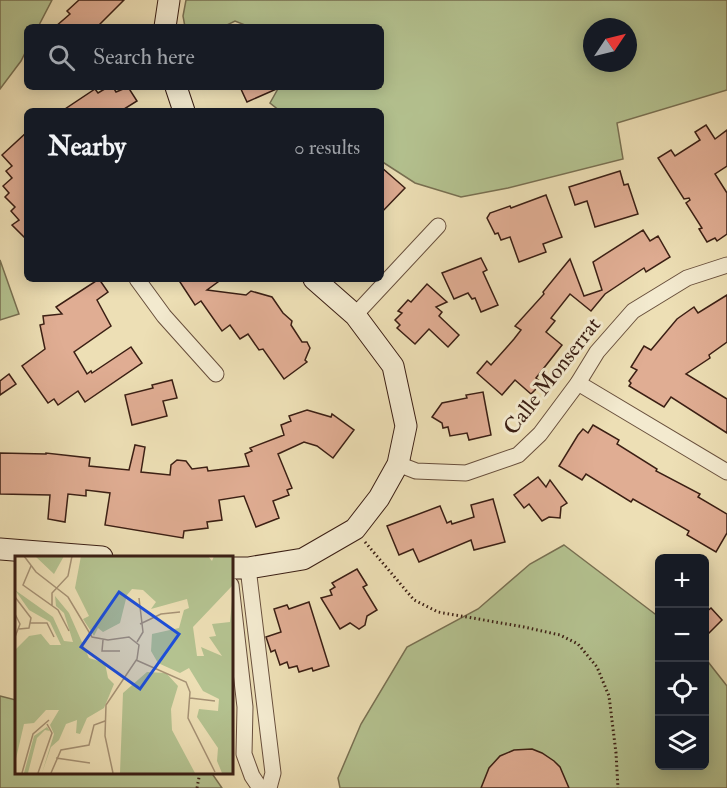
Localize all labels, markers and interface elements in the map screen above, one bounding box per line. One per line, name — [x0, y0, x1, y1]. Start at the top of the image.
north arrow — [583, 18, 637, 72]
search box — [24, 24, 384, 90]
icon: search — [45, 41, 78, 74]
text: Search here — [93, 43, 195, 71]
text: Nearby — [48, 131, 126, 163]
text: 0 results — [294, 135, 360, 160]
street label: Calle Monserrat — [497, 311, 607, 441]
map controls — [655, 554, 709, 770]
button: + — [655, 554, 709, 608]
inset map — [15, 556, 232, 773]
button: − — [655, 608, 709, 662]
button: locate — [655, 662, 709, 716]
button: layers — [655, 716, 709, 770]

